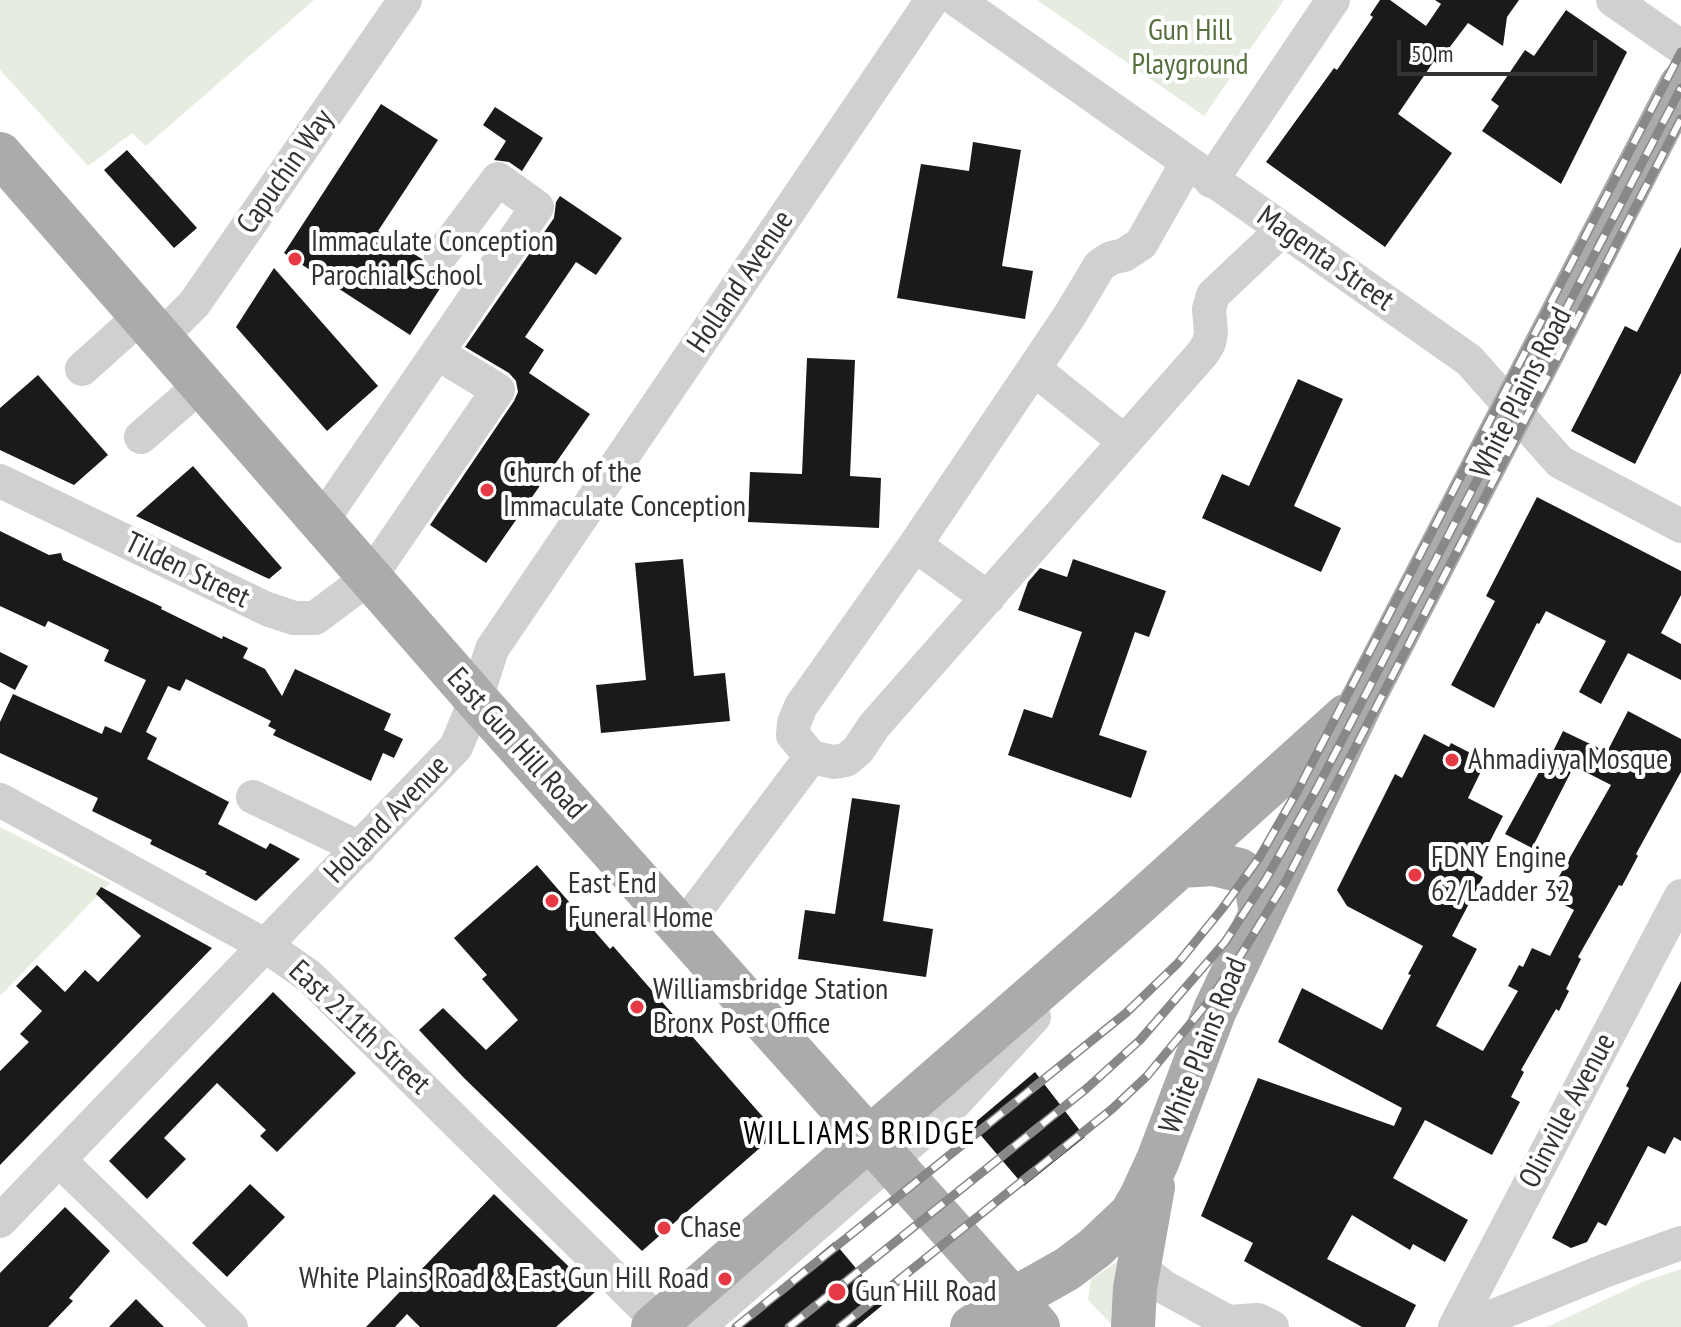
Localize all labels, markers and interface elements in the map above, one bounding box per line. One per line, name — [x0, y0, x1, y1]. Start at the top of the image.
park label: Gun Hill Playground — [1131, 13, 1249, 84]
scale bar — [1401, 24, 1601, 74]
text: 50 m — [1411, 38, 1453, 69]
street label: Capuchin Way — [230, 103, 342, 241]
street label: Magenta Street — [1250, 199, 1400, 319]
street label: Holland Avenue — [680, 204, 802, 360]
place label: Immaculate Conception Parochial School — [311, 224, 554, 294]
marker: Immaculate Conception Parochial School — [286, 250, 304, 268]
street label: White Plains Road — [1464, 302, 1580, 484]
place label: Church of the Immaculate Conception — [503, 455, 746, 526]
marker: Church of the Immaculate Conception — [478, 481, 496, 499]
street label: Tilden Street — [119, 525, 255, 617]
street label: East Gun Hill Road — [439, 661, 593, 827]
place label: Ahmadiyya Mosque — [1468, 742, 1668, 778]
street label: Holland Avenue — [317, 749, 457, 891]
marker: Ahmadiyya Mosque — [1443, 751, 1461, 769]
place label: FDNY Engine 62/Ladder 32 — [1431, 840, 1571, 910]
place label: East End Funeral Home — [568, 866, 713, 936]
marker: FDNY Engine 62/Ladder 32 — [1406, 866, 1424, 884]
marker: East End Funeral Home — [543, 892, 561, 910]
street label: East 211th Street — [281, 953, 437, 1103]
street label: White Plains Road — [1152, 953, 1256, 1139]
place label: Williamsbridge Station Bronx Post Office — [653, 972, 888, 1042]
marker: Williamsbridge Station Bronx Post Office — [628, 998, 646, 1016]
street label: Olinville Avenue — [1512, 1028, 1624, 1194]
district label: WILLIAMS BRIDGE — [743, 1116, 977, 1154]
place label: Chase — [680, 1210, 741, 1246]
marker: Chase — [655, 1219, 673, 1237]
place label: White Plains Road & East Gun Hill Road — [299, 1261, 709, 1297]
marker: White Plains Road & East Gun Hill Road — [716, 1270, 734, 1288]
place label: Gun Hill Road — [855, 1274, 996, 1310]
marker: Gun Hill Road — [826, 1281, 848, 1303]

